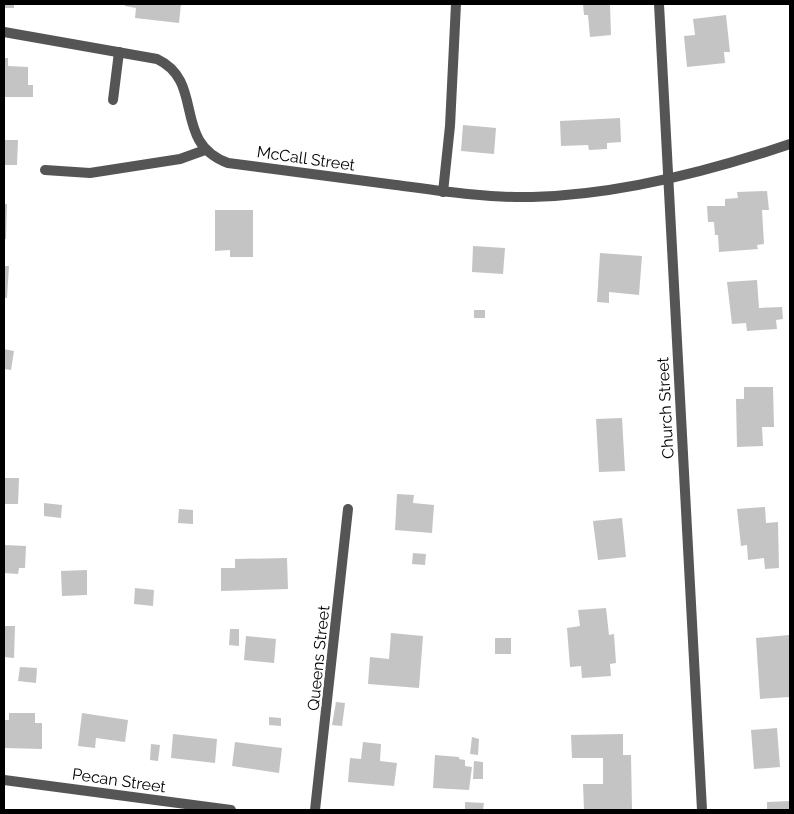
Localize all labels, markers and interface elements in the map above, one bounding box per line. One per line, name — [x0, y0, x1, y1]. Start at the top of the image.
street label: McCall Street — [256, 142, 357, 175]
street label: Church Street — [653, 356, 678, 459]
street label: Queens Street — [304, 604, 334, 712]
street label: Pecan Street — [71, 765, 168, 797]

